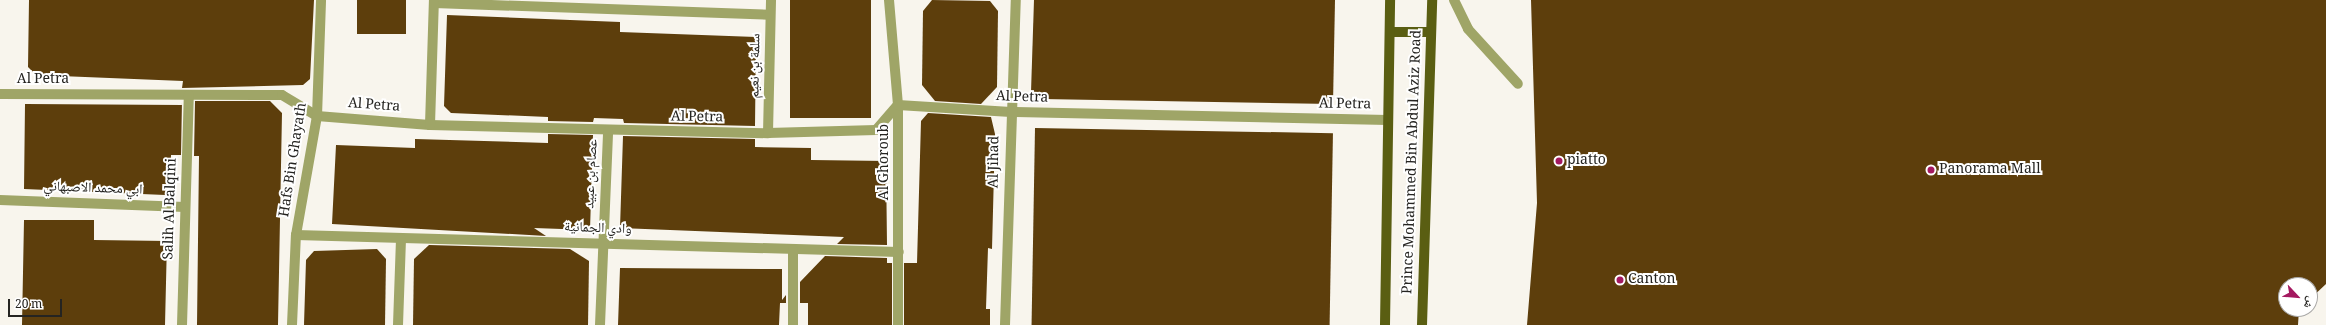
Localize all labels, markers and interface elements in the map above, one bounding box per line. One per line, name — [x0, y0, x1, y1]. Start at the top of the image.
street label: Prince Mohammed Bin Abdul Aziz Road — [1400, 30, 1426, 294]
street label: سلمة بن نعيم — [747, 33, 765, 99]
street label: Al Petra — [17, 72, 69, 88]
street label: Al Petra — [996, 89, 1048, 107]
street label: Al Petra — [347, 96, 401, 116]
street label: Al Petra — [1319, 96, 1371, 114]
street label: Hafs Bin Ghayath — [277, 102, 311, 218]
street label: Al Petra — [671, 109, 723, 127]
street label: Al Ghoroub — [877, 124, 893, 200]
street label: Al Jihad — [986, 136, 1004, 188]
street label: عصام بن عبيد — [582, 139, 602, 209]
place label: piatto — [1567, 153, 1606, 169]
marker: piatto — [1554, 156, 1564, 166]
street label: Salih Al Balqini — [161, 158, 181, 260]
place label: Panorama Mall — [1939, 162, 2041, 178]
marker: Panorama Mall — [1926, 165, 1936, 175]
street label: ابي محمد الاصبهاني — [43, 179, 143, 199]
street label: وادي الجمانية — [564, 219, 632, 239]
place label: Canton — [1628, 272, 1676, 288]
marker: Canton — [1615, 275, 1625, 285]
north arrow — [2278, 277, 2318, 317]
scale bar — [10, 291, 64, 317]
text: ش — [2297, 293, 2319, 311]
text: 20 m — [15, 295, 42, 316]

